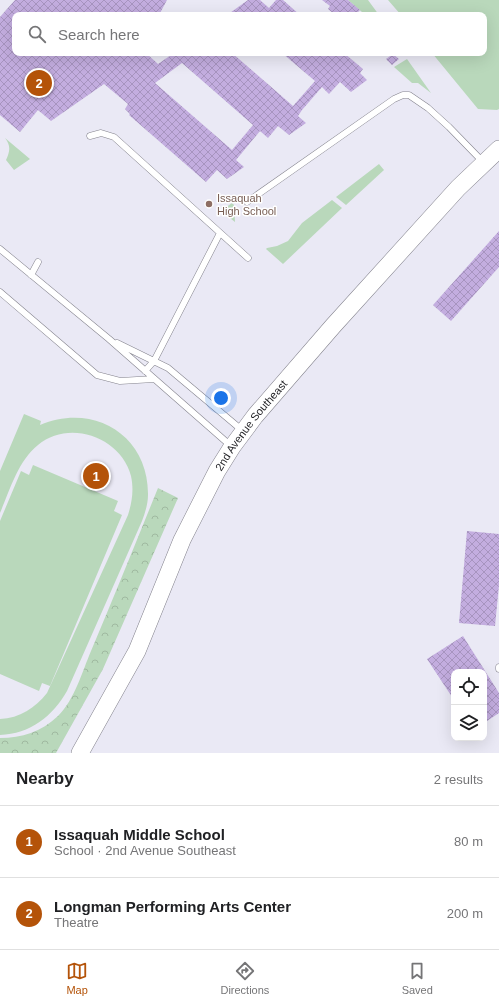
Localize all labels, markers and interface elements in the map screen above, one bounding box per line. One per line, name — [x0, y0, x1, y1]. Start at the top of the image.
search box — [12, 12, 487, 56]
icon: search — [26, 23, 48, 45]
text: Search here — [58, 26, 140, 43]
pin: 2 — [26, 68, 52, 98]
place label: Issaquah High School — [217, 192, 276, 217]
marker: Issaquah High School — [204, 199, 214, 209]
street label: 2nd Avenue Southeast — [213, 378, 289, 473]
your location — [211, 388, 231, 408]
pin: 1 — [83, 461, 109, 491]
map controls — [451, 669, 487, 741]
button: locate — [451, 669, 487, 705]
button: layers — [451, 705, 487, 741]
text: Nearby — [16, 769, 74, 788]
text: 2 results — [434, 772, 483, 787]
text: Issaquah Middle School — [54, 826, 225, 843]
text: 1 — [25, 834, 33, 849]
text: 80 m — [454, 834, 483, 849]
text: School · 2nd Avenue Southeast — [54, 843, 236, 858]
text: Longman Performing Arts Center — [54, 898, 291, 915]
text: 2 — [25, 906, 33, 921]
text: 200 m — [447, 906, 483, 921]
text: Theatre — [54, 915, 99, 930]
tab: Map — [66, 960, 88, 996]
tab: Directions — [220, 960, 269, 996]
tab: Saved — [402, 960, 433, 996]

